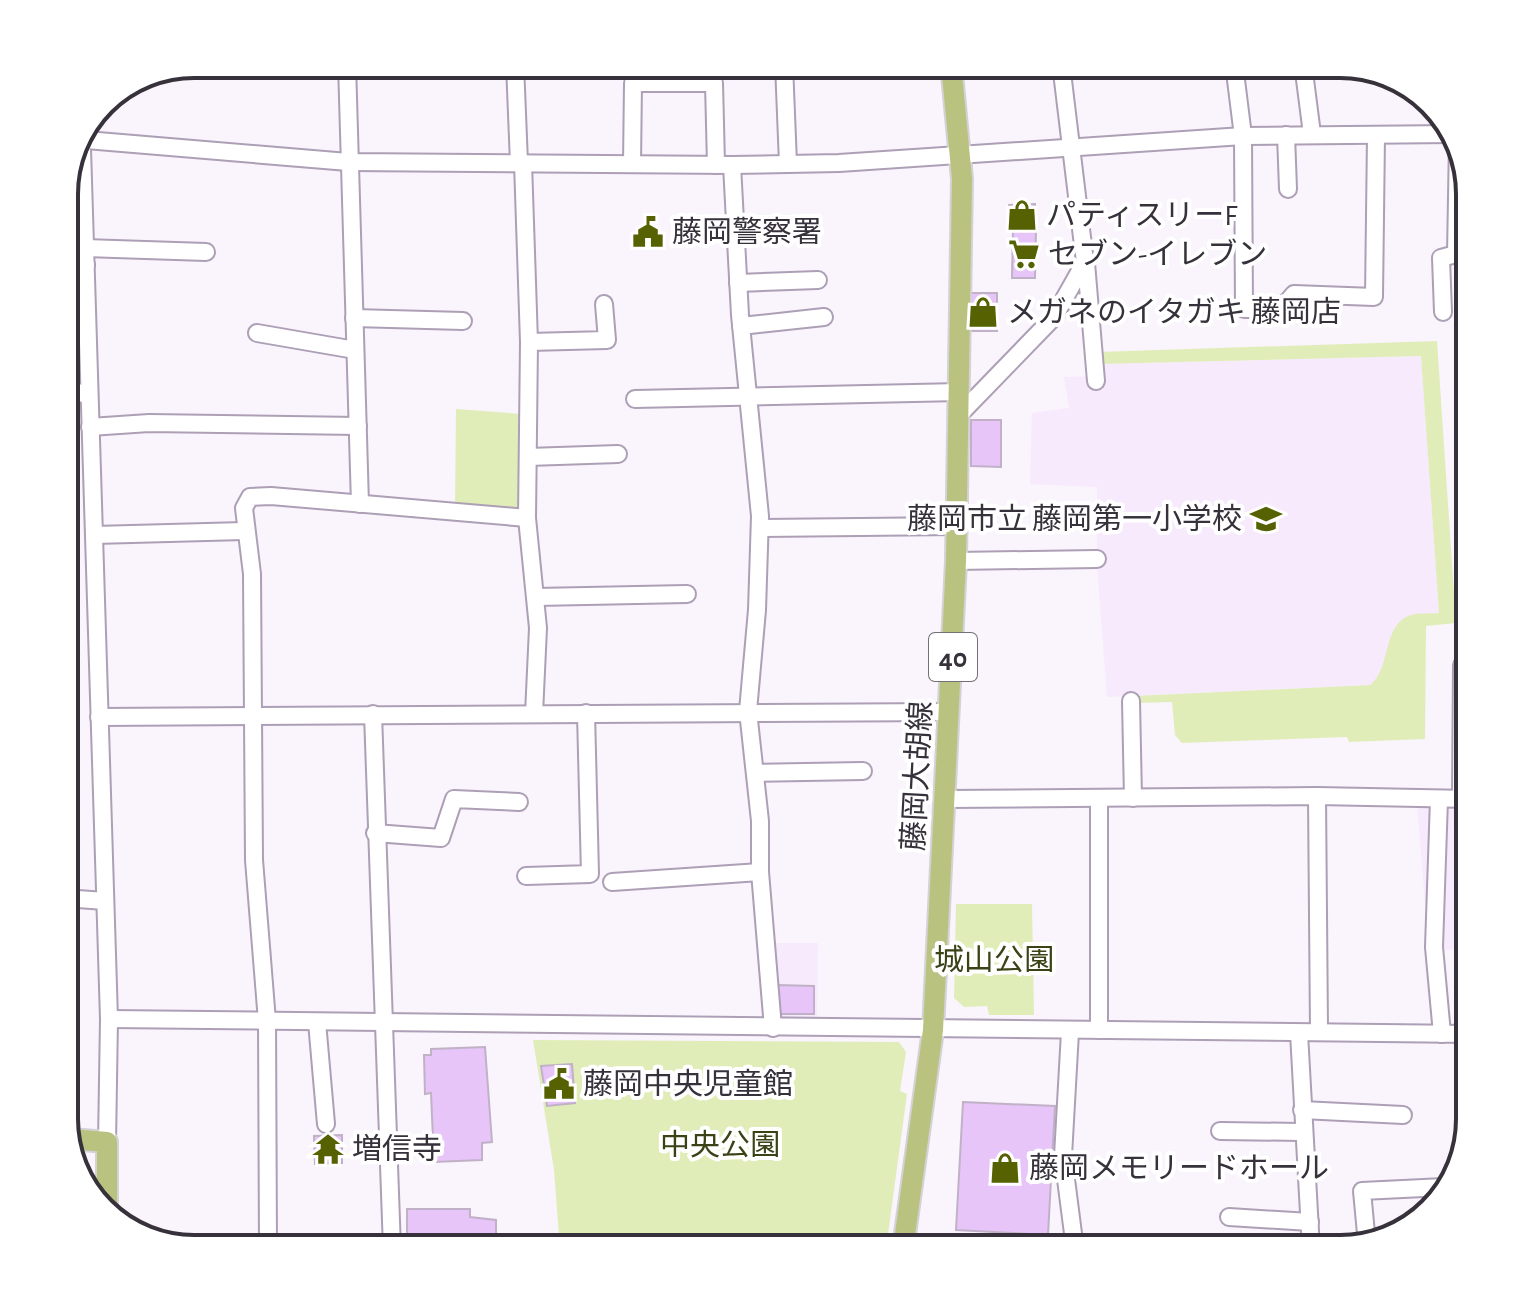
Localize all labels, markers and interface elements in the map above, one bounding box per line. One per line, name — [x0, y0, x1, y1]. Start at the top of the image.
shop icon: パティスリーF — [1005, 198, 1039, 232]
place label: パティスリーF — [1046, 200, 1238, 231]
public building icon: 藤岡警察署 — [631, 215, 665, 249]
place label: 藤岡警察署 — [672, 216, 822, 248]
supermarket icon: セブン-イレブン — [1007, 237, 1041, 271]
place label: セブン-イレブン — [1048, 238, 1267, 270]
shop icon: メガネのイタガキ 藤岡店 — [966, 295, 1000, 329]
place label: メガネのイタガキ 藤岡店 — [1007, 296, 1341, 328]
school or university icon: 藤岡市立 藤岡第一小学校 — [1249, 502, 1283, 536]
place label: 藤岡市立 藤岡第一小学校 — [907, 503, 1242, 535]
road number: 40 — [929, 633, 977, 681]
street label: 藤岡大胡線 — [897, 700, 937, 852]
park label: 城山公園 — [934, 944, 1054, 976]
public building icon: 藤岡中央児童館 — [542, 1067, 576, 1101]
place label: 藤岡中央児童館 — [583, 1068, 793, 1100]
park label: 中央公園 — [660, 1129, 780, 1161]
temple icon: 増信寺 — [311, 1132, 345, 1166]
place label: 増信寺 — [352, 1133, 442, 1165]
shop icon: 藤岡メモリードホール — [988, 1151, 1022, 1185]
place label: 藤岡メモリードホール — [1029, 1152, 1329, 1184]

